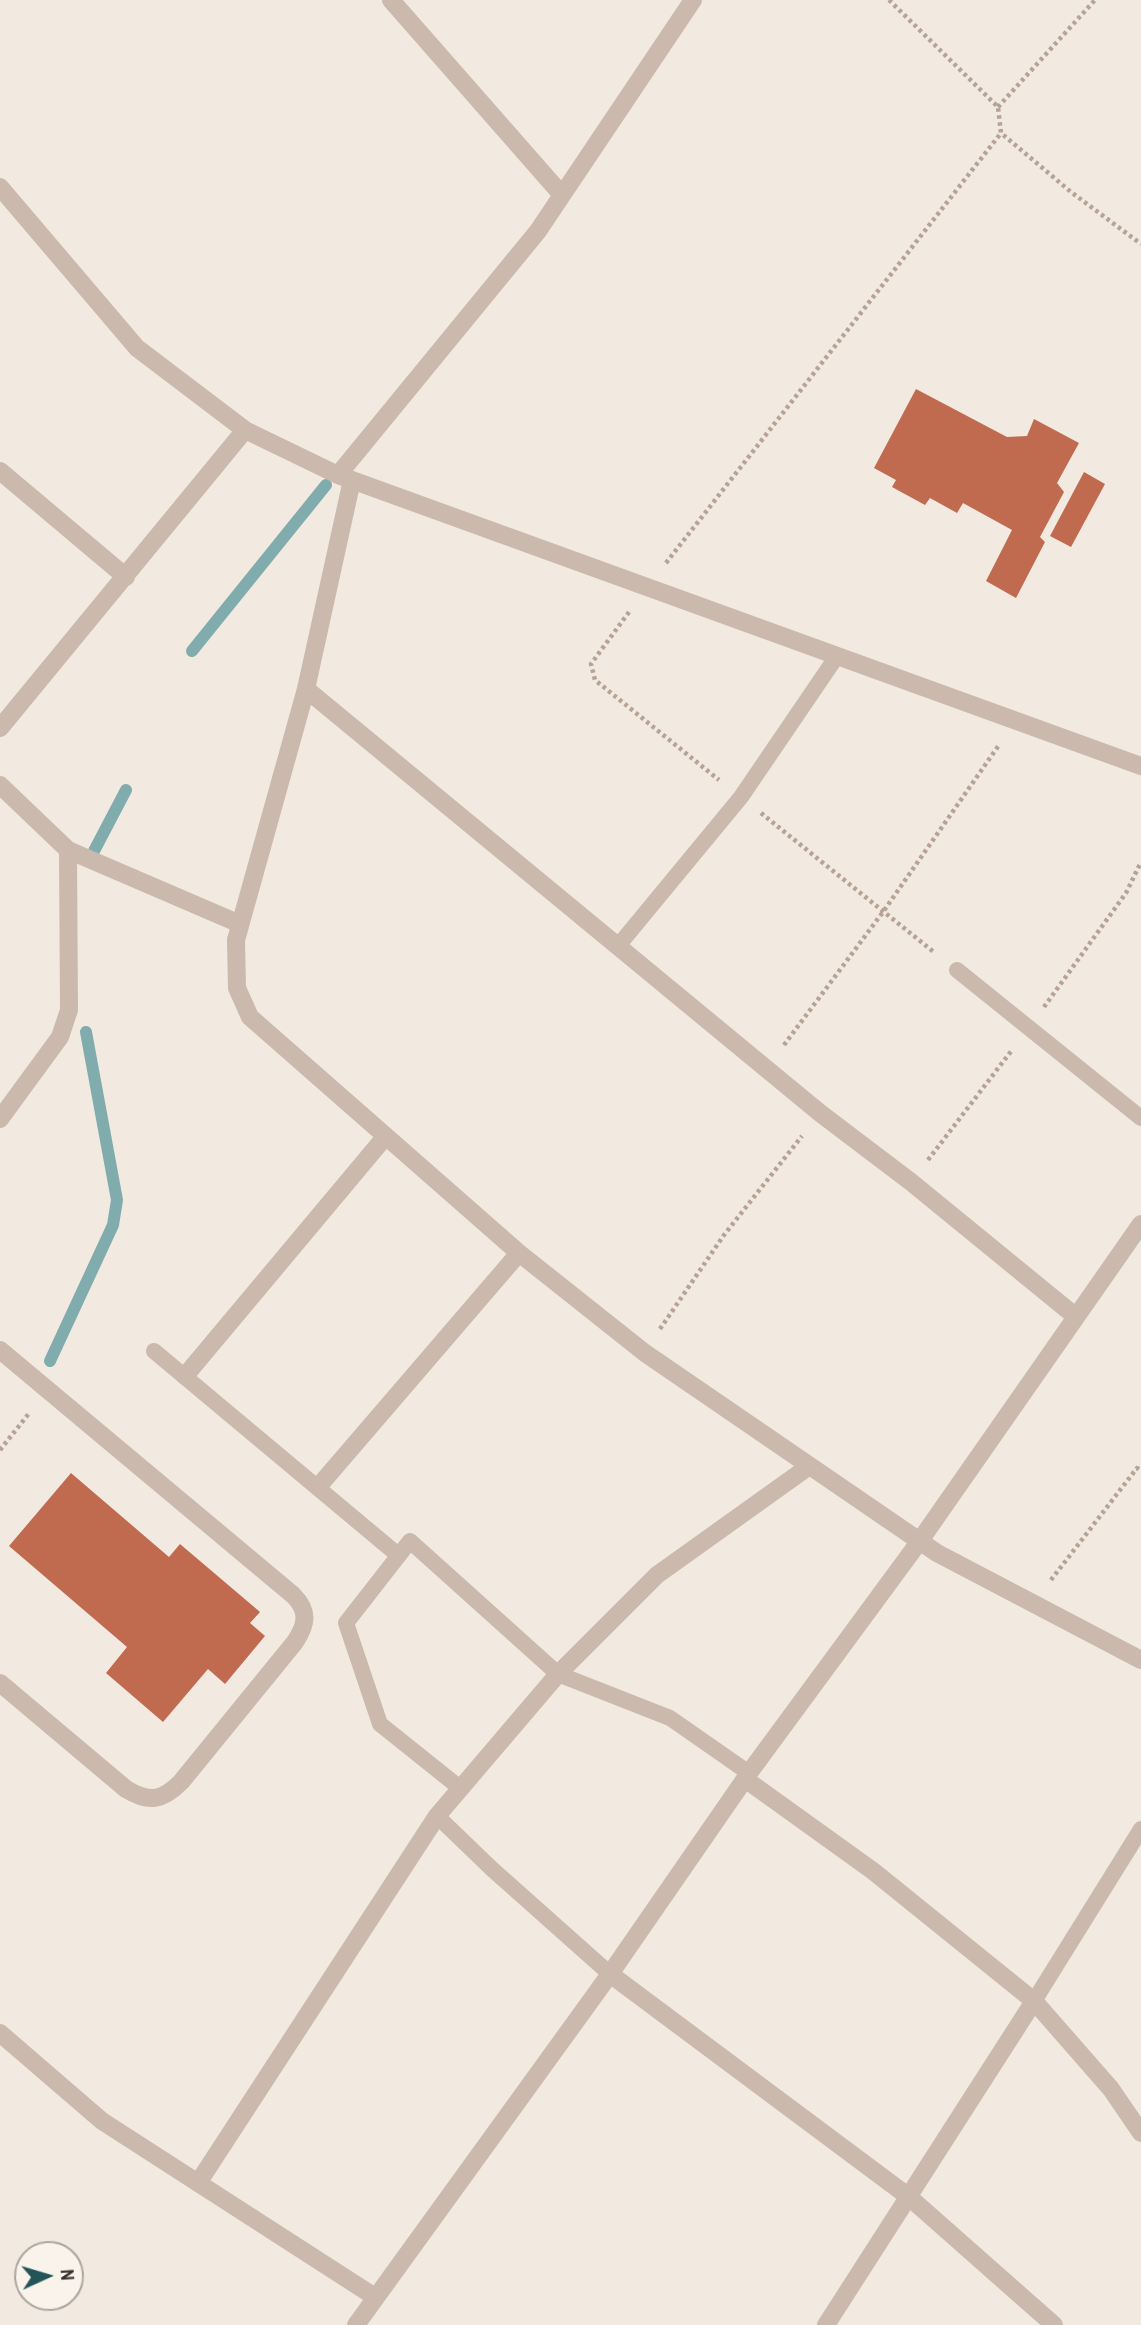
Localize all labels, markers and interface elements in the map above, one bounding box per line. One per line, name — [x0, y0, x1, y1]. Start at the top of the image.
north arrow — [14, 2241, 84, 2311]
text: N — [55, 2268, 81, 2281]

